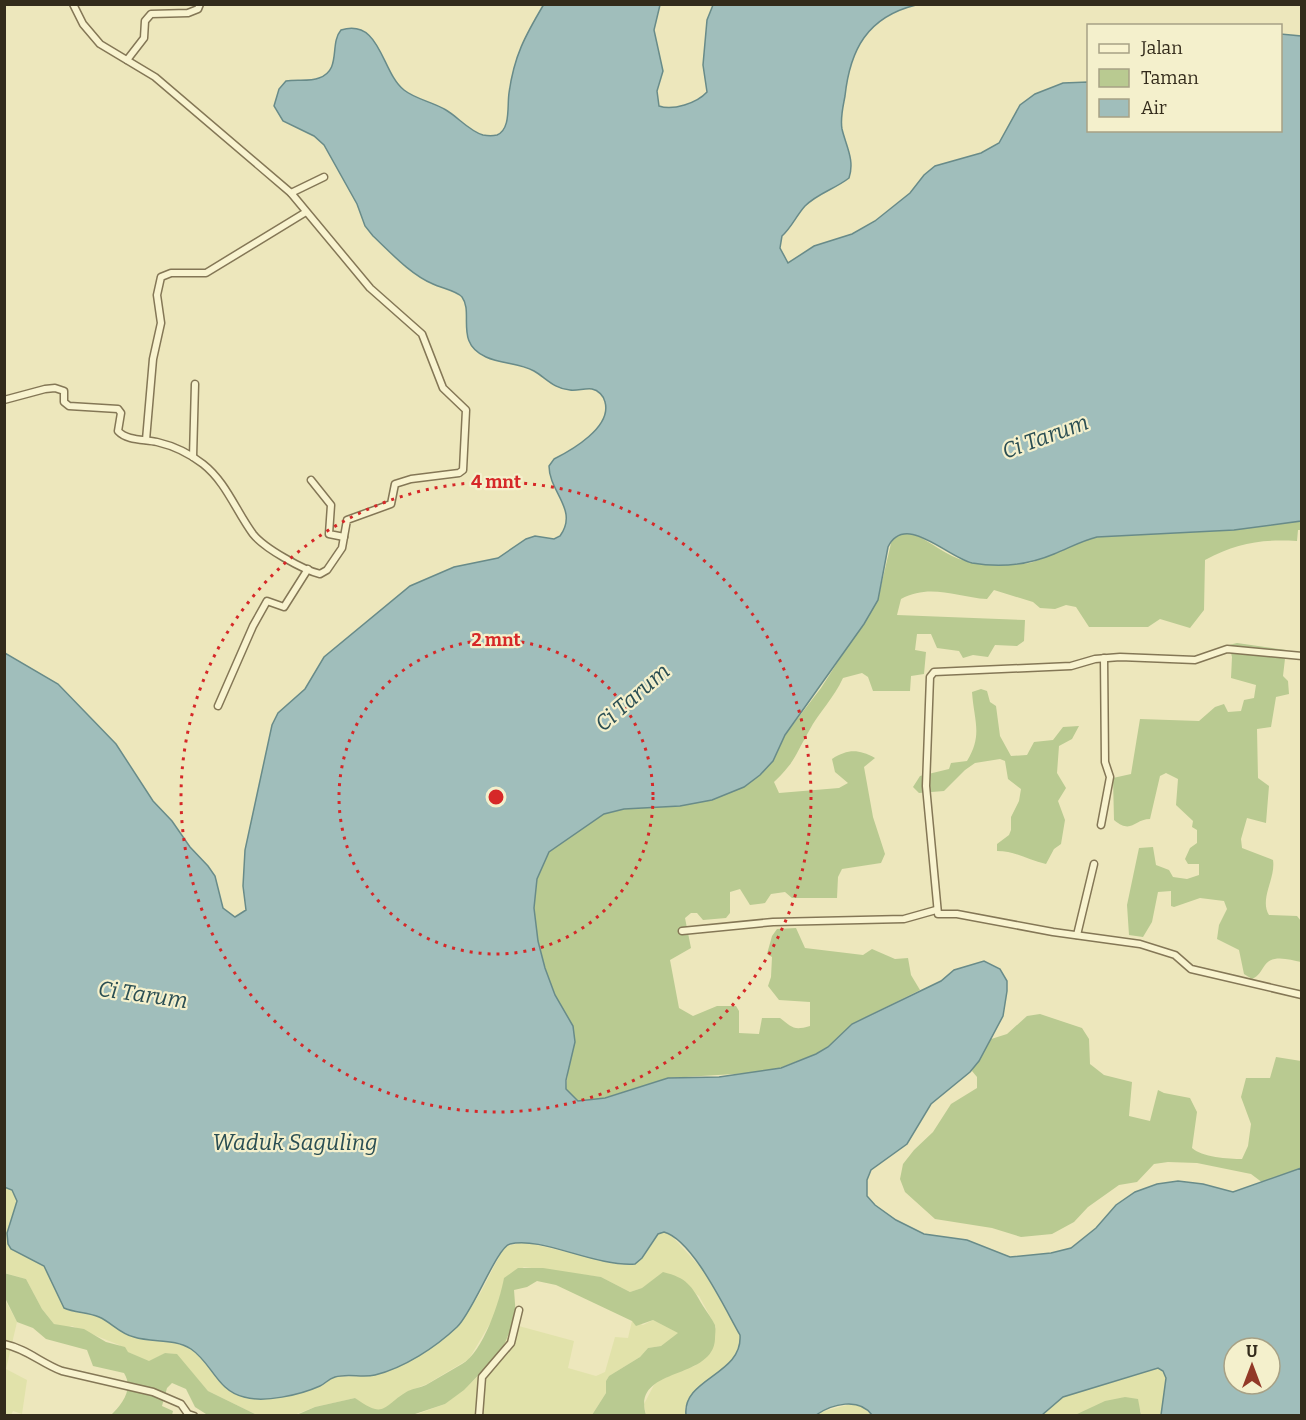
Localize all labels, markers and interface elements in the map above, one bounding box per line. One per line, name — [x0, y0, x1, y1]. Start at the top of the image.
legend — [1087, 24, 1282, 132]
text: Jalan — [1140, 37, 1183, 59]
text: Taman — [1141, 67, 1199, 89]
text: Air — [1141, 97, 1167, 119]
water label: Ci Tarum — [998, 408, 1092, 465]
text: 4 mnt — [471, 471, 521, 493]
text: 2 mnt — [471, 629, 521, 651]
water label: Ci Tarum — [590, 658, 675, 737]
centre of rings — [486, 787, 506, 807]
water label: Ci Tarum — [96, 975, 189, 1014]
water label: Waduk Saguling — [212, 1129, 378, 1156]
north arrow — [1222, 1336, 1282, 1396]
text: U — [1246, 1342, 1258, 1361]

